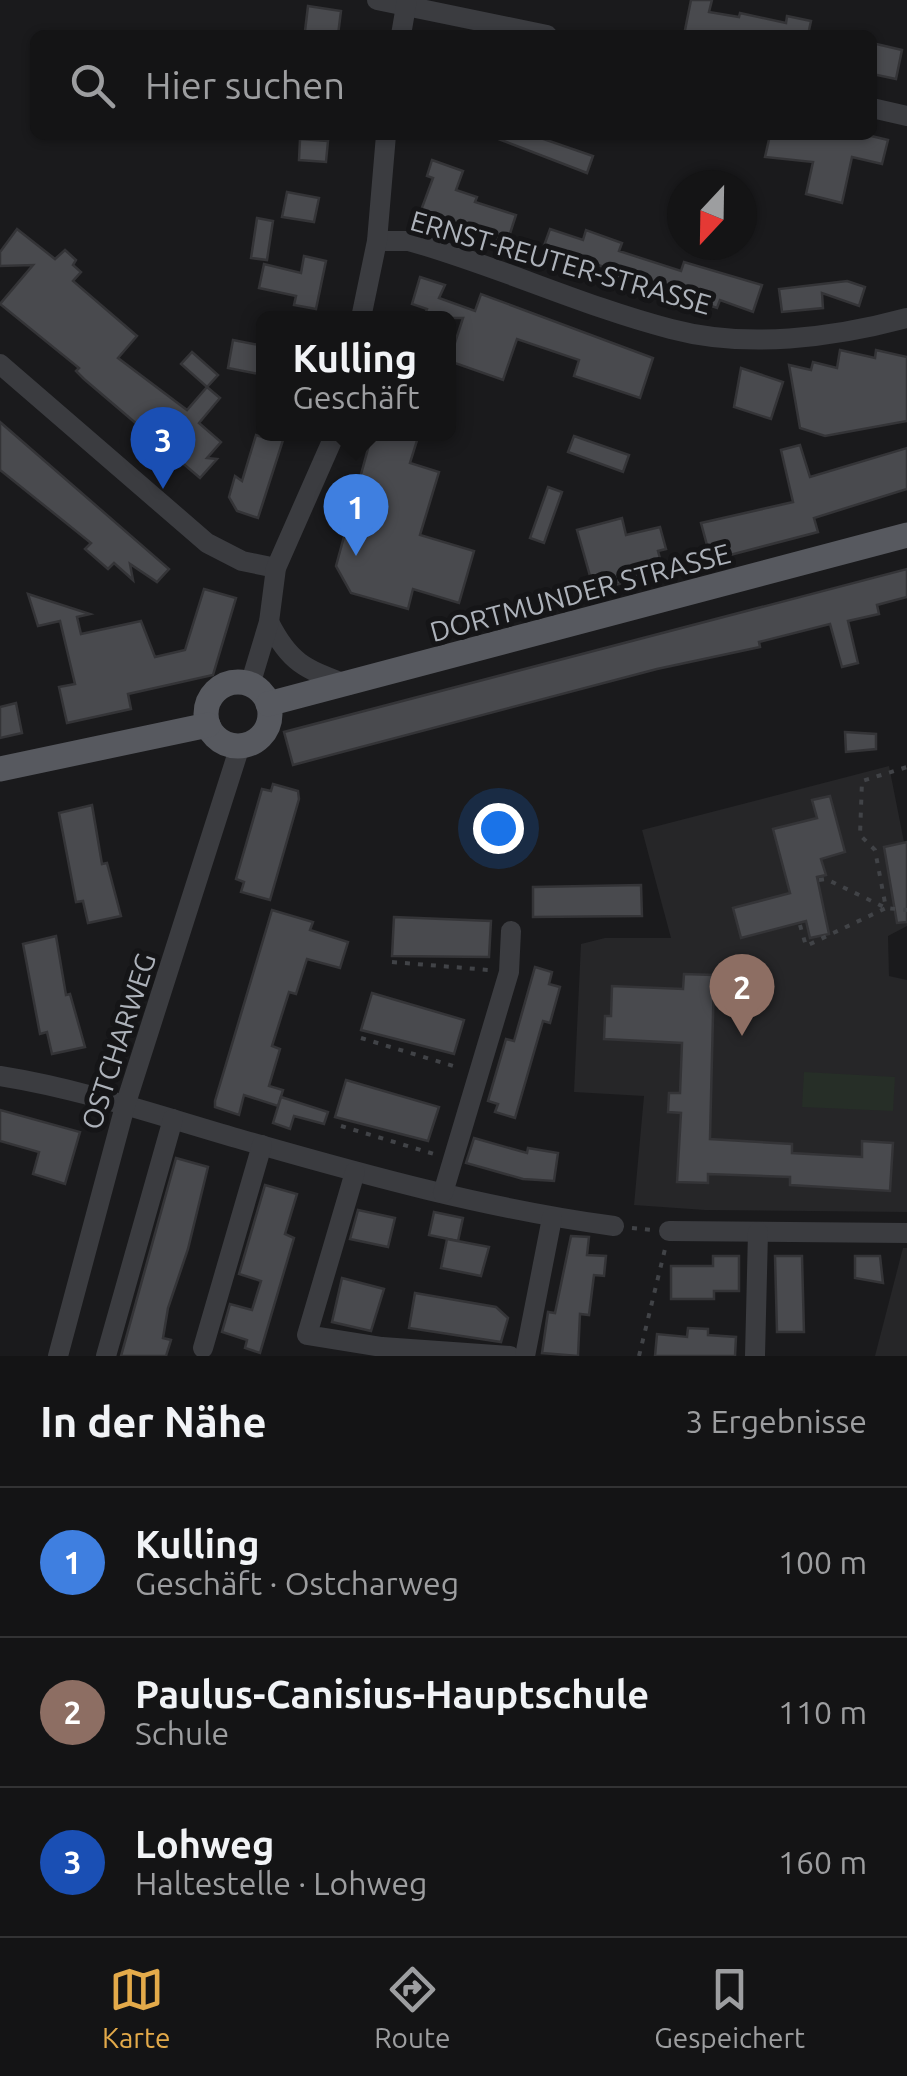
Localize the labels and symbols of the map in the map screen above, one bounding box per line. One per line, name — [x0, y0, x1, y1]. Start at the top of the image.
north arrow — [667, 170, 757, 260]
street label: ERNST-REUTER-STRASSE — [407, 204, 715, 320]
pin: 3 — [130, 406, 196, 489]
pin: 1 — [324, 474, 388, 556]
street label: DORTMUNDER STRASSE — [427, 537, 733, 647]
your location — [473, 803, 524, 854]
street label: OSTCHARWEG — [75, 949, 161, 1133]
pin: 2 — [710, 954, 774, 1036]

